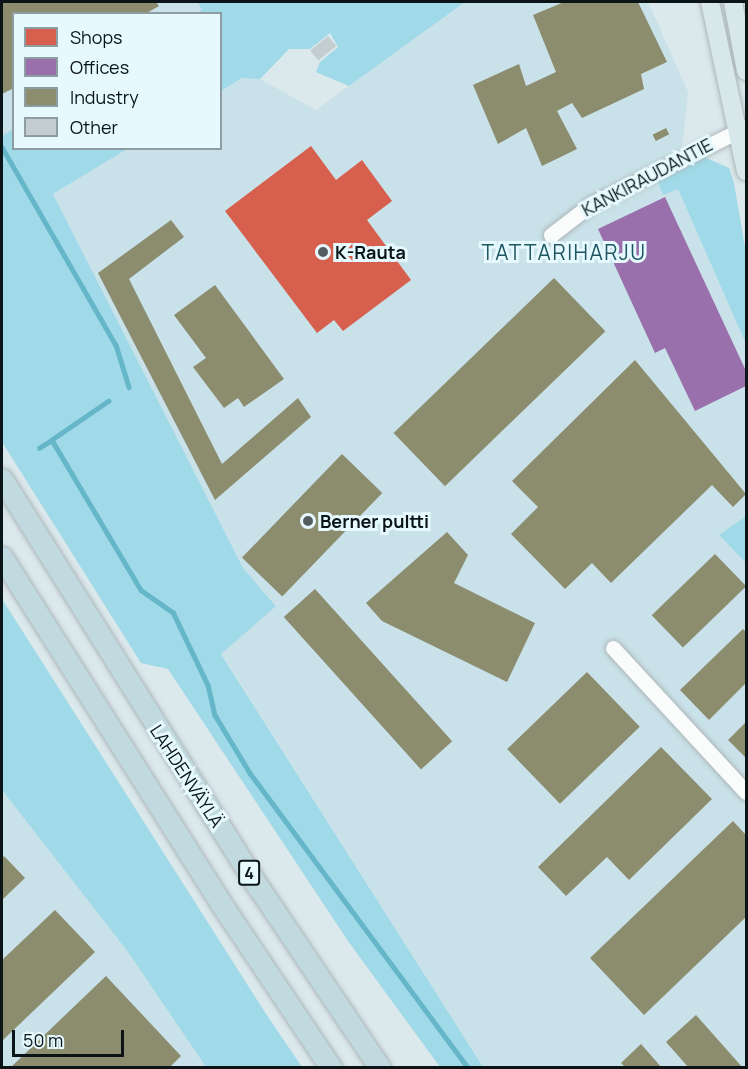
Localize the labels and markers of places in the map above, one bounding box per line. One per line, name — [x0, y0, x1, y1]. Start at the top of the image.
place label: K-Rauta — [335, 241, 406, 263]
marker: K-Rauta — [316, 245, 330, 259]
place label: Berner pultti — [320, 510, 429, 532]
marker: Berner pultti — [301, 514, 315, 528]

